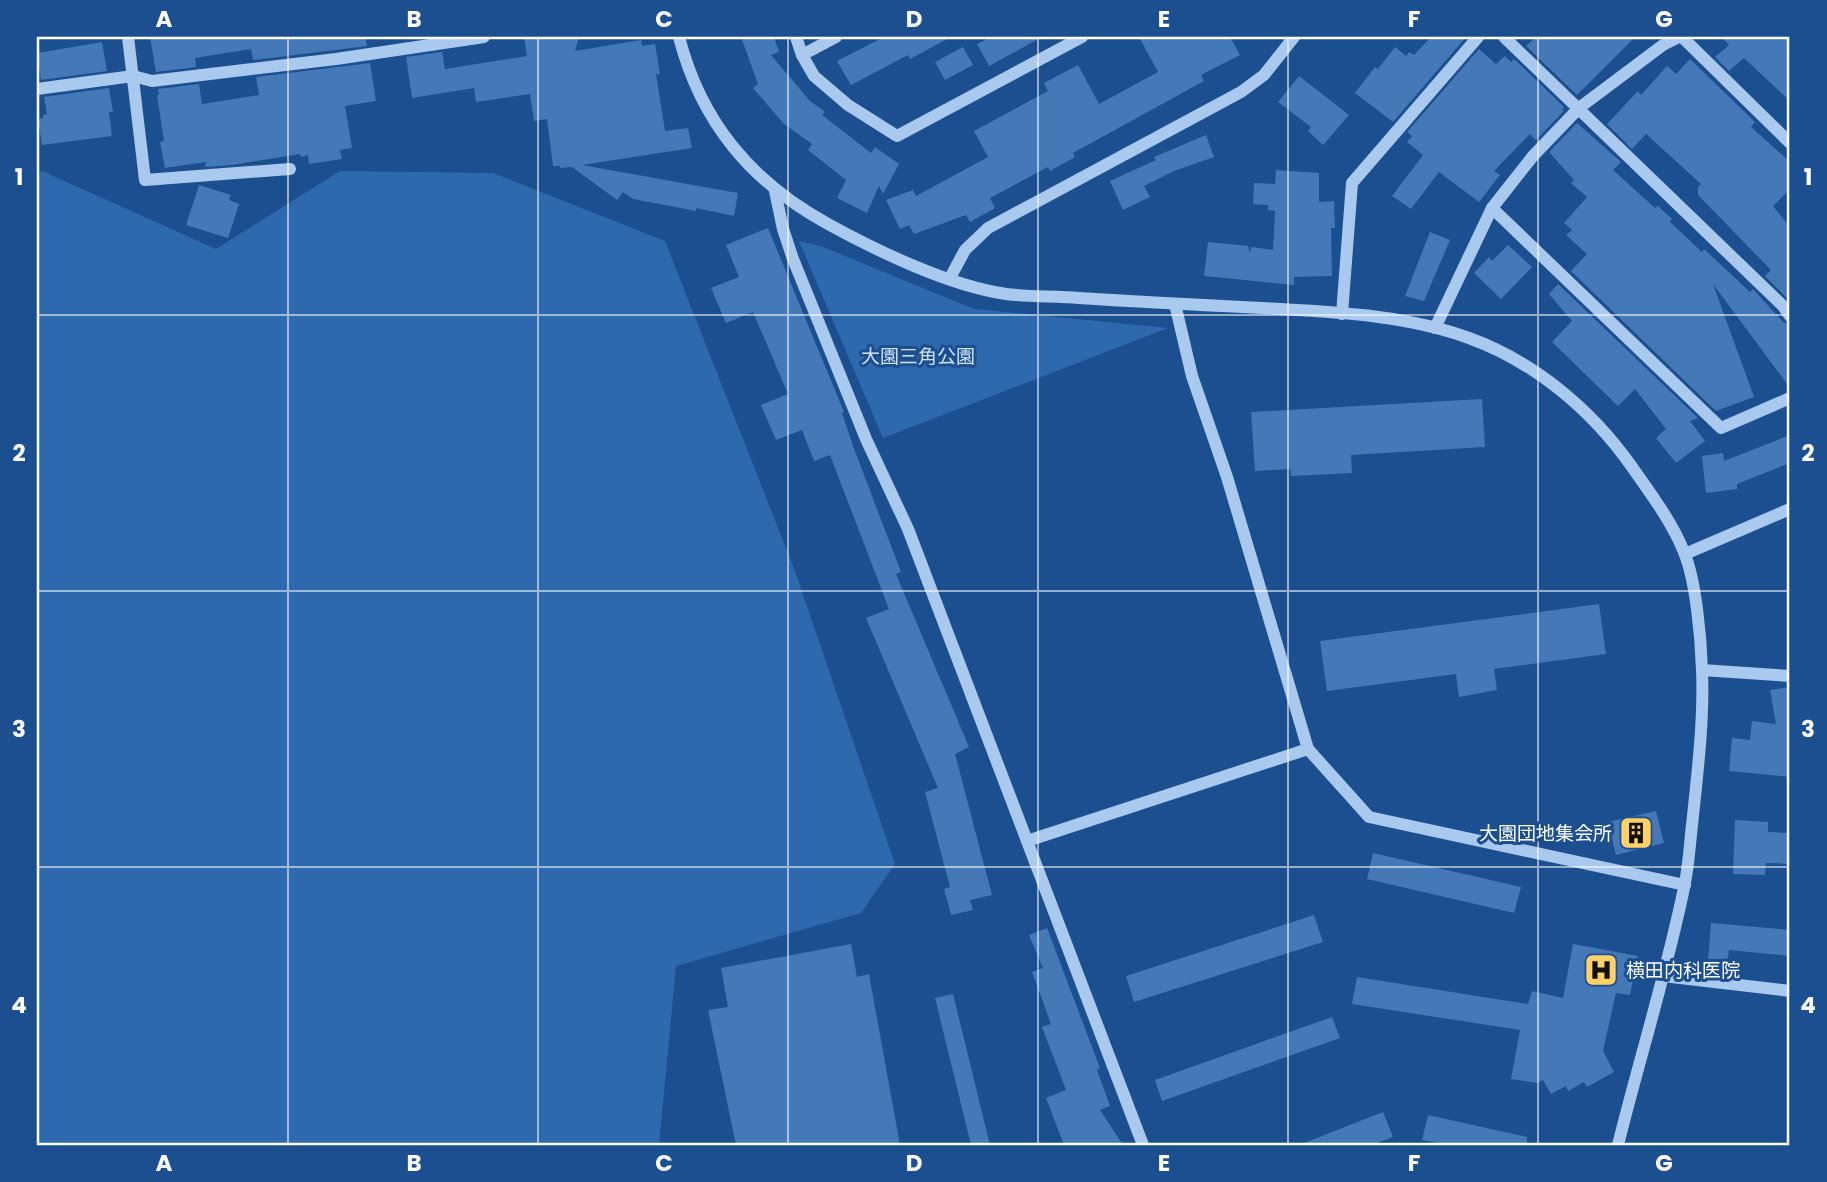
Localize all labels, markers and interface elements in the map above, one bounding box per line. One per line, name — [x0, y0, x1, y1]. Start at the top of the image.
text: A — [156, 3, 173, 35]
text: B — [406, 3, 422, 35]
text: C — [655, 3, 673, 35]
text: D — [906, 3, 922, 35]
text: E — [1158, 3, 1170, 35]
text: F — [1408, 3, 1420, 35]
text: G — [1655, 3, 1673, 35]
text: 1 — [15, 161, 23, 193]
text: 1 — [1804, 161, 1812, 193]
park label: 大園三角公園 — [861, 343, 975, 370]
text: 2 — [12, 437, 26, 469]
text: 2 — [1801, 437, 1815, 469]
text: 3 — [12, 713, 26, 745]
text: 3 — [1801, 713, 1815, 745]
building icon: 大園団地集会所 — [1617, 814, 1655, 852]
place label: 大園団地集会所 — [1479, 820, 1612, 847]
hospital icon: 横田内科医院 — [1582, 951, 1620, 989]
place label: 横田内科医院 — [1626, 957, 1740, 984]
text: 4 — [11, 989, 27, 1021]
text: 4 — [1800, 989, 1816, 1021]
text: A — [156, 1147, 173, 1179]
text: B — [406, 1147, 422, 1179]
text: C — [655, 1147, 673, 1179]
text: D — [906, 1147, 922, 1179]
text: E — [1158, 1147, 1170, 1179]
text: F — [1408, 1147, 1420, 1179]
text: G — [1655, 1147, 1673, 1179]

